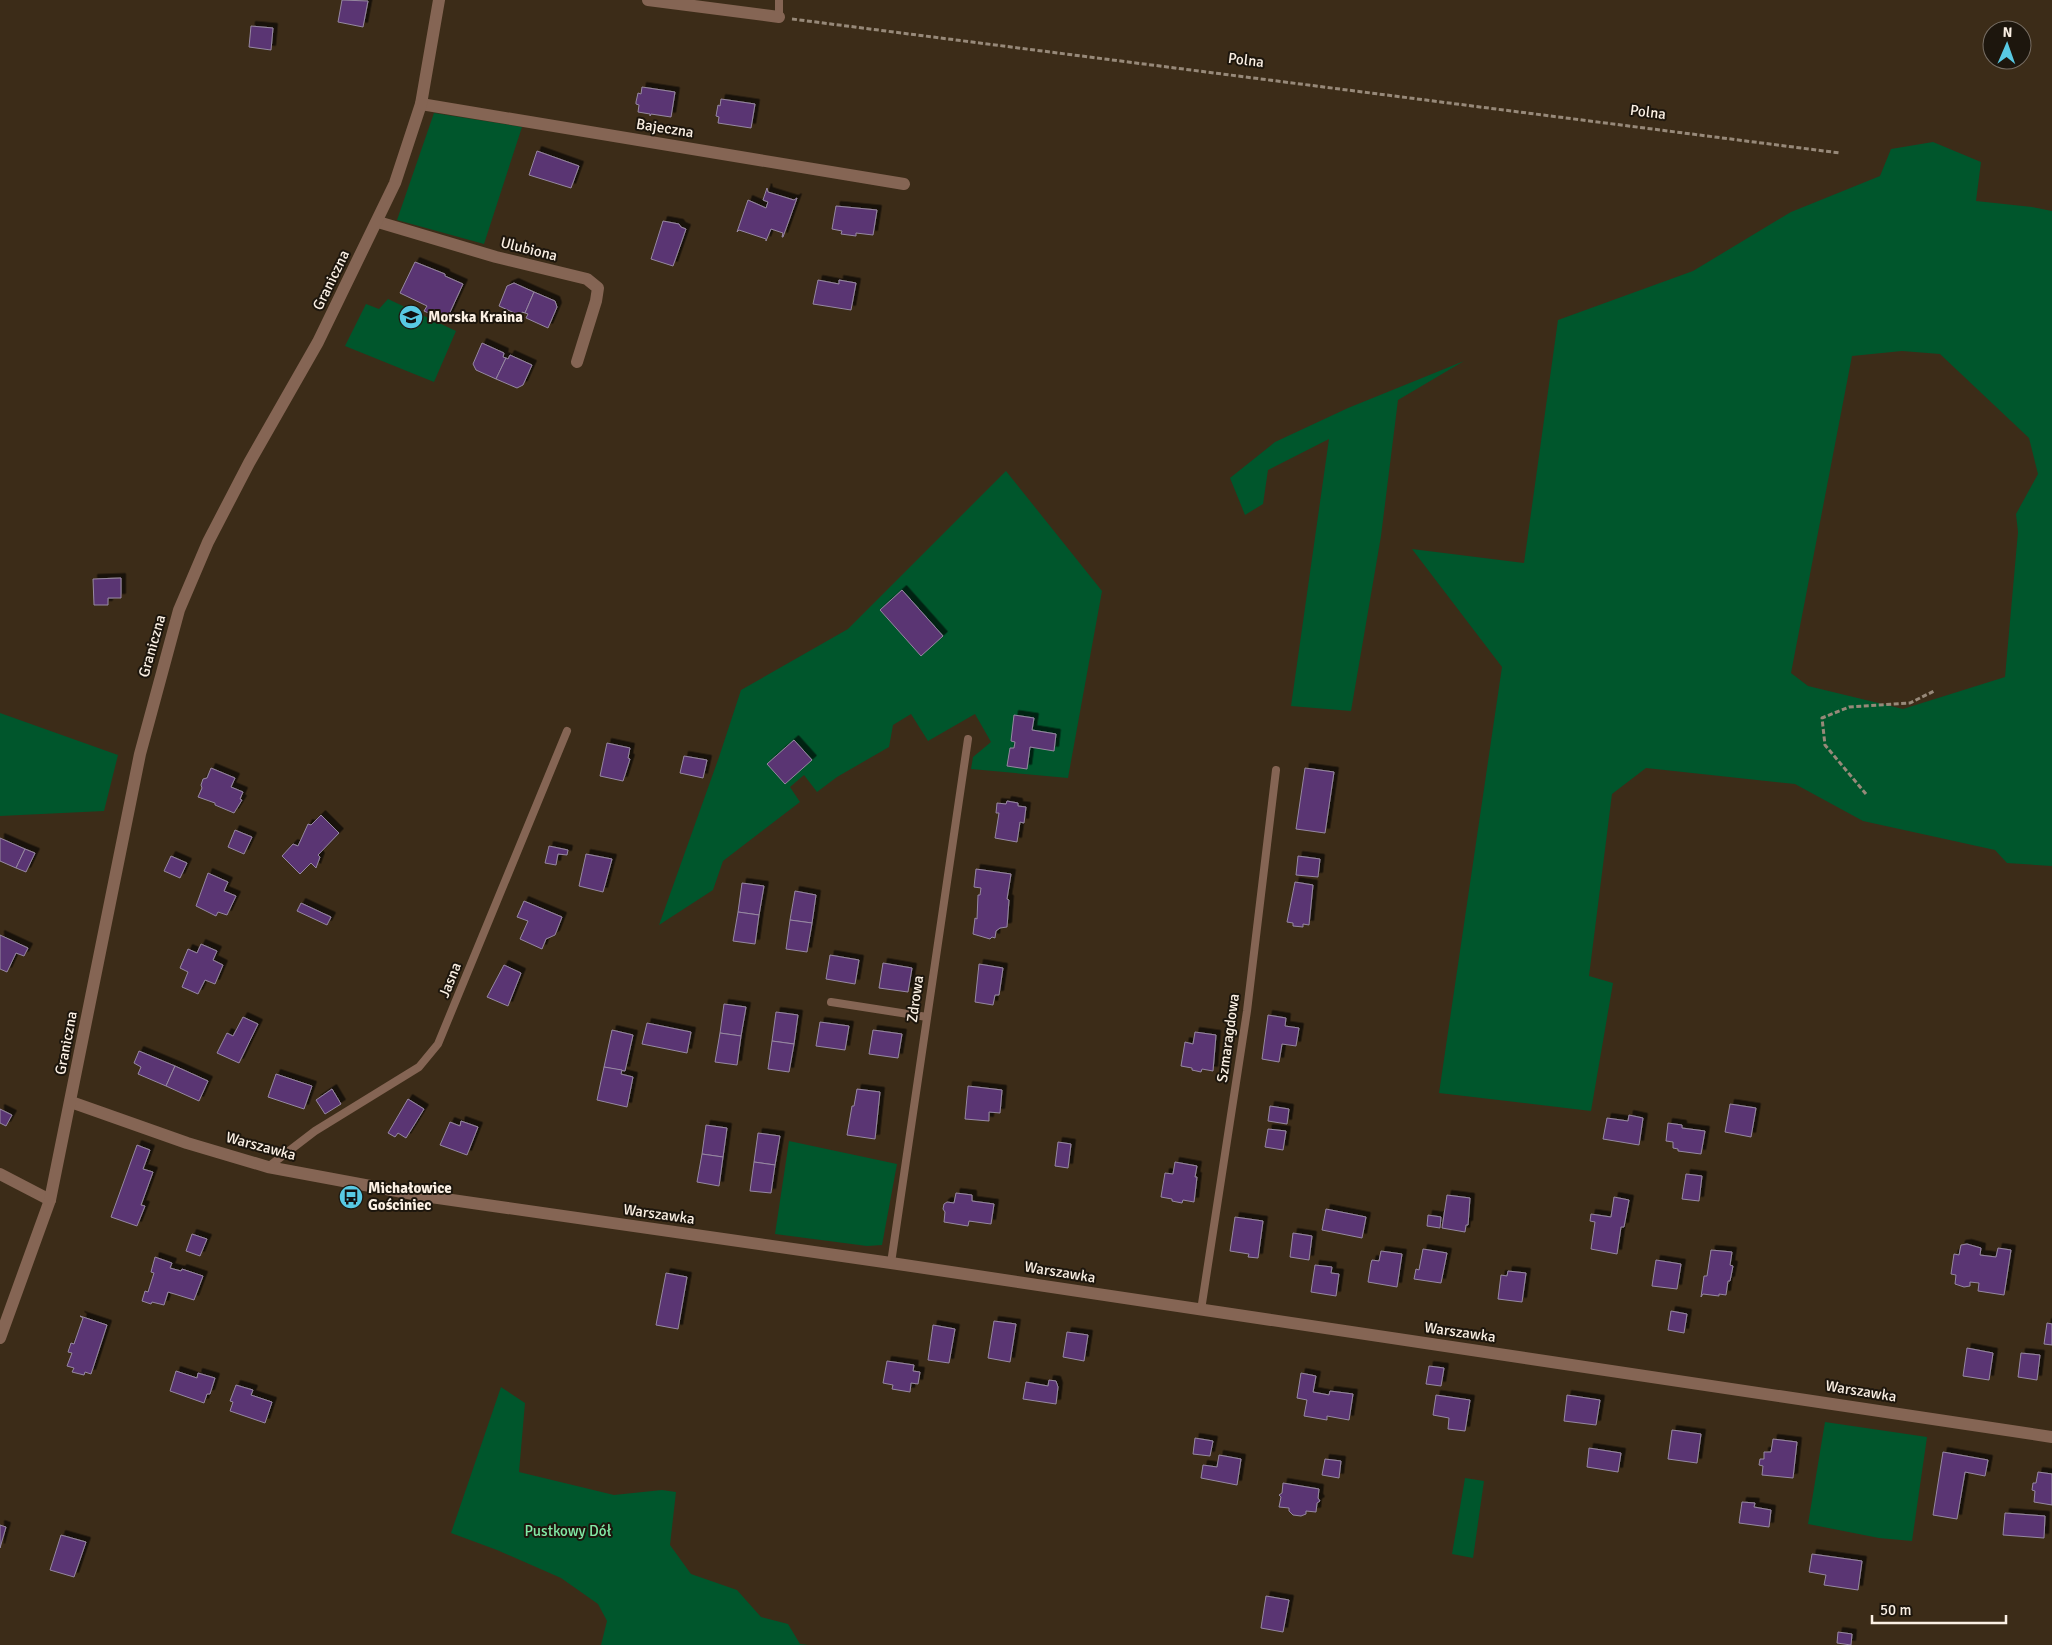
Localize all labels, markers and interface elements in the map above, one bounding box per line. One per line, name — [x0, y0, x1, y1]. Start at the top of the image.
north arrow — [1982, 20, 2032, 70]
text: N — [2002, 24, 2013, 41]
street label: Polna — [1227, 49, 1265, 71]
street label: Polna — [1629, 101, 1667, 123]
street label: Bajeczna — [635, 115, 695, 141]
street label: Ulubiona — [499, 233, 559, 265]
street label: Graniczna — [309, 247, 353, 313]
school or university icon: Morska Kraina — [398, 304, 424, 330]
place label: Morska Kraina — [428, 308, 523, 326]
street label: Graniczna — [134, 613, 170, 679]
street label: Jasna — [435, 960, 465, 1000]
street label: Zdrowa — [903, 974, 927, 1024]
street label: Szmaragdowa — [1213, 993, 1243, 1083]
street label: Graniczna — [51, 1010, 81, 1076]
street label: Warszawka — [224, 1128, 298, 1164]
place label: Michałowice Gościniec — [368, 1179, 452, 1214]
bus stop icon: Michałowice Gościniec — [338, 1184, 364, 1210]
street label: Warszawka — [622, 1200, 696, 1228]
street label: Warszawka — [1023, 1257, 1097, 1287]
street label: Warszawka — [1423, 1318, 1497, 1346]
street label: Warszawka — [1824, 1376, 1898, 1406]
park label: Pustkowy Dół — [525, 1522, 611, 1540]
scale bar — [1872, 1592, 2006, 1624]
text: 50 m — [1880, 1601, 1911, 1619]

